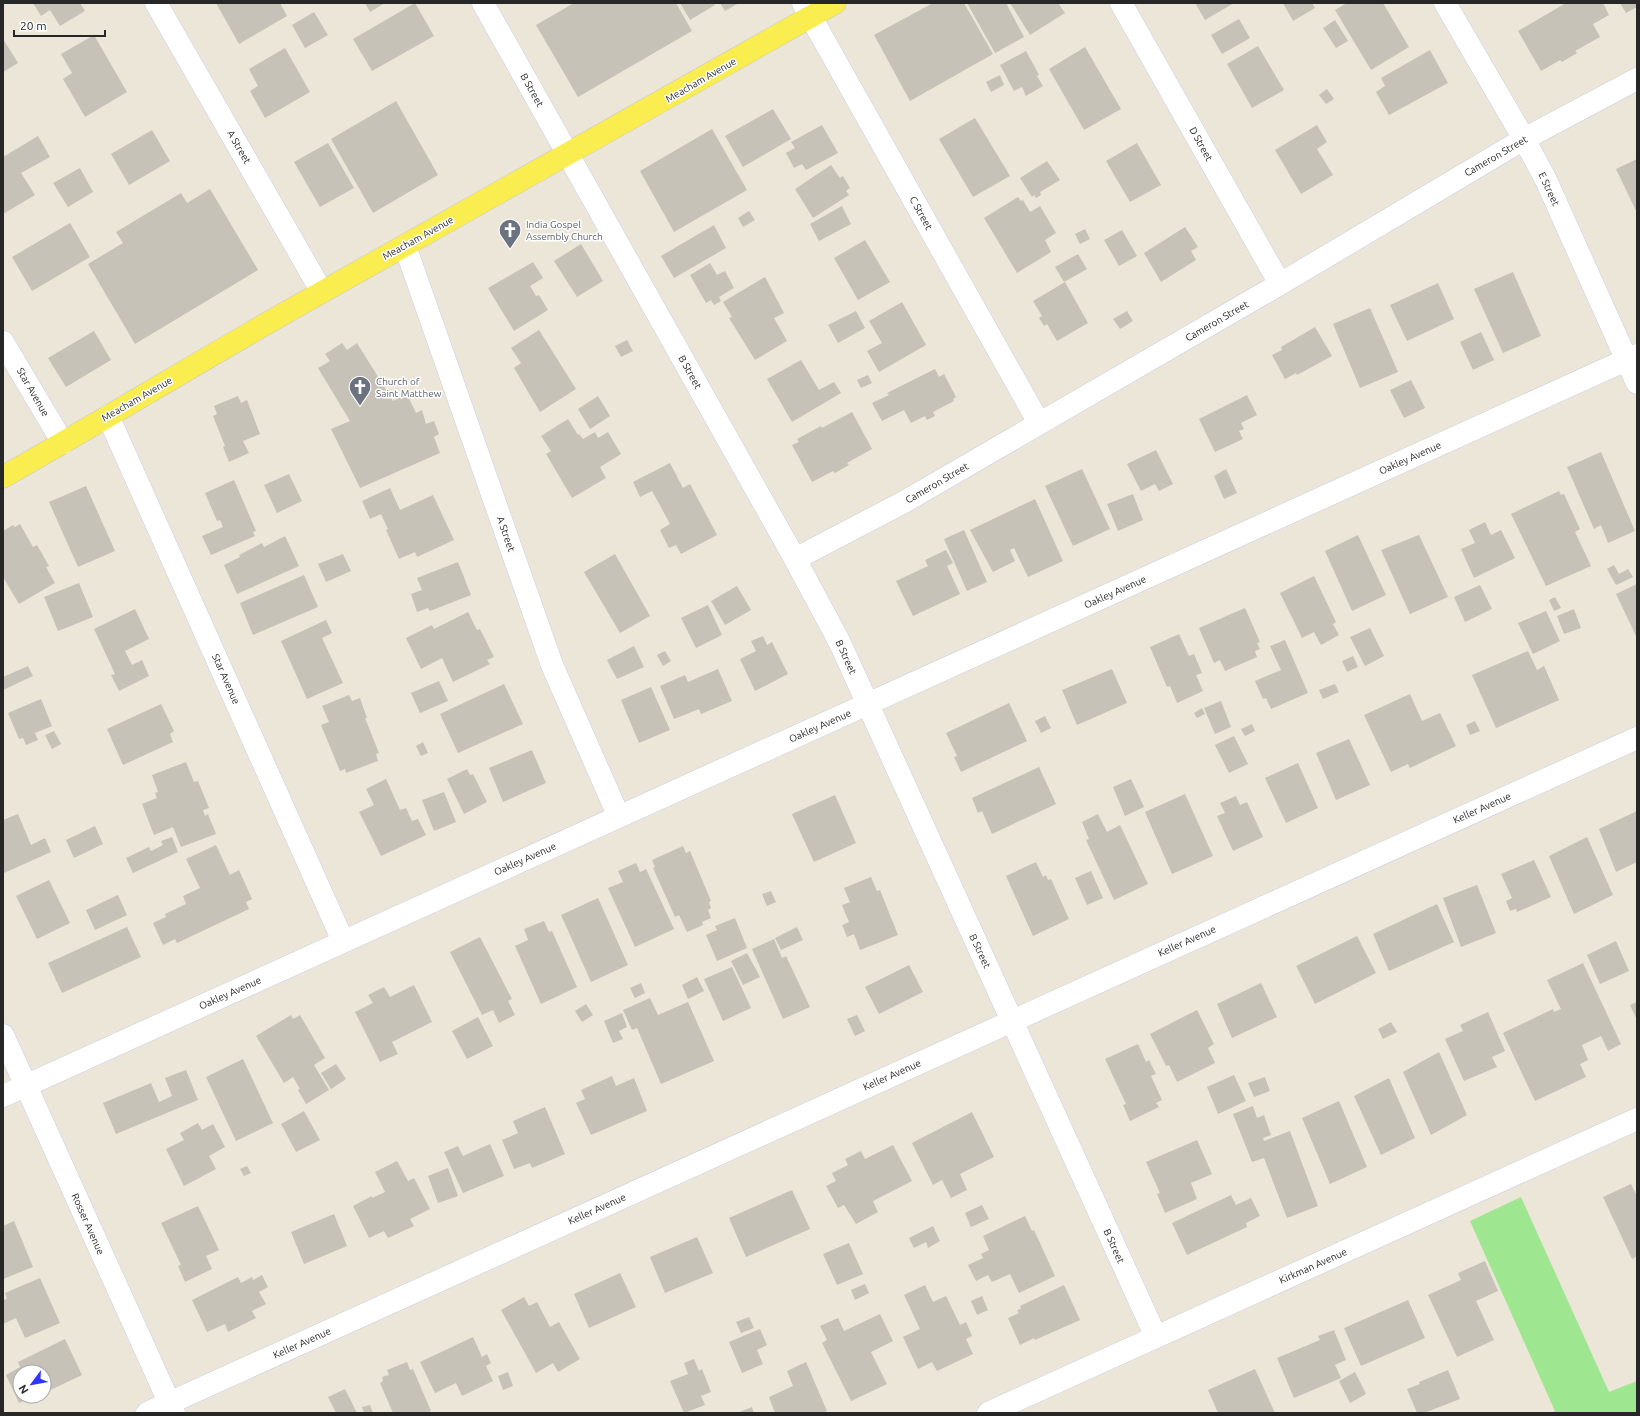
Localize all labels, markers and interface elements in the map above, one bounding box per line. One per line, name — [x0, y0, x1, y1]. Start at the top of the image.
scale bar — [14, 12, 105, 38]
text: 20 m — [20, 19, 47, 32]
street label: Meacham Avenue — [664, 55, 738, 105]
street label: B Street — [518, 71, 546, 109]
street label: D Street — [1187, 125, 1215, 163]
street label: A Street — [225, 128, 253, 166]
street label: Cameron Street — [1463, 133, 1530, 179]
street label: E Street — [1536, 170, 1562, 208]
street label: C Street — [907, 194, 935, 232]
street label: Meacham Avenue — [381, 214, 455, 262]
church icon: India Gospel Assembly Church — [497, 217, 523, 250]
place label: India Gospel Assembly Church — [526, 219, 603, 242]
street label: Cameron Street — [1184, 298, 1251, 344]
street label: B Street — [676, 353, 704, 391]
street label: Star Avenue — [15, 366, 51, 418]
street label: Meacham Avenue — [100, 374, 174, 424]
church icon: Church of Saint Matthew — [347, 374, 373, 407]
place label: Church of Saint Matthew — [376, 376, 442, 399]
street label: Oakley Avenue — [1377, 439, 1443, 477]
street label: Cameron Street — [904, 460, 971, 506]
street label: A Street — [495, 515, 517, 553]
street label: Oakley Avenue — [1082, 573, 1148, 611]
street label: B Street — [834, 638, 858, 676]
street label: Star Avenue — [210, 652, 242, 706]
street label: Oakley Avenue — [787, 707, 853, 745]
street label: Keller Avenue — [1451, 790, 1513, 826]
street label: Oakley Avenue — [492, 840, 558, 878]
street label: Keller Avenue — [1156, 923, 1218, 959]
street label: B Street — [967, 932, 993, 970]
street label: Oakley Avenue — [197, 974, 263, 1012]
street label: Keller Avenue — [861, 1057, 923, 1093]
street label: Keller Avenue — [566, 1191, 628, 1227]
street label: Rosser Avenue — [70, 1192, 106, 1256]
street label: B Street — [1102, 1227, 1126, 1265]
street label: Kirkman Avenue — [1277, 1246, 1349, 1286]
street label: Keller Avenue — [271, 1325, 333, 1361]
north arrow — [12, 1364, 52, 1404]
text: N — [16, 1383, 31, 1396]

